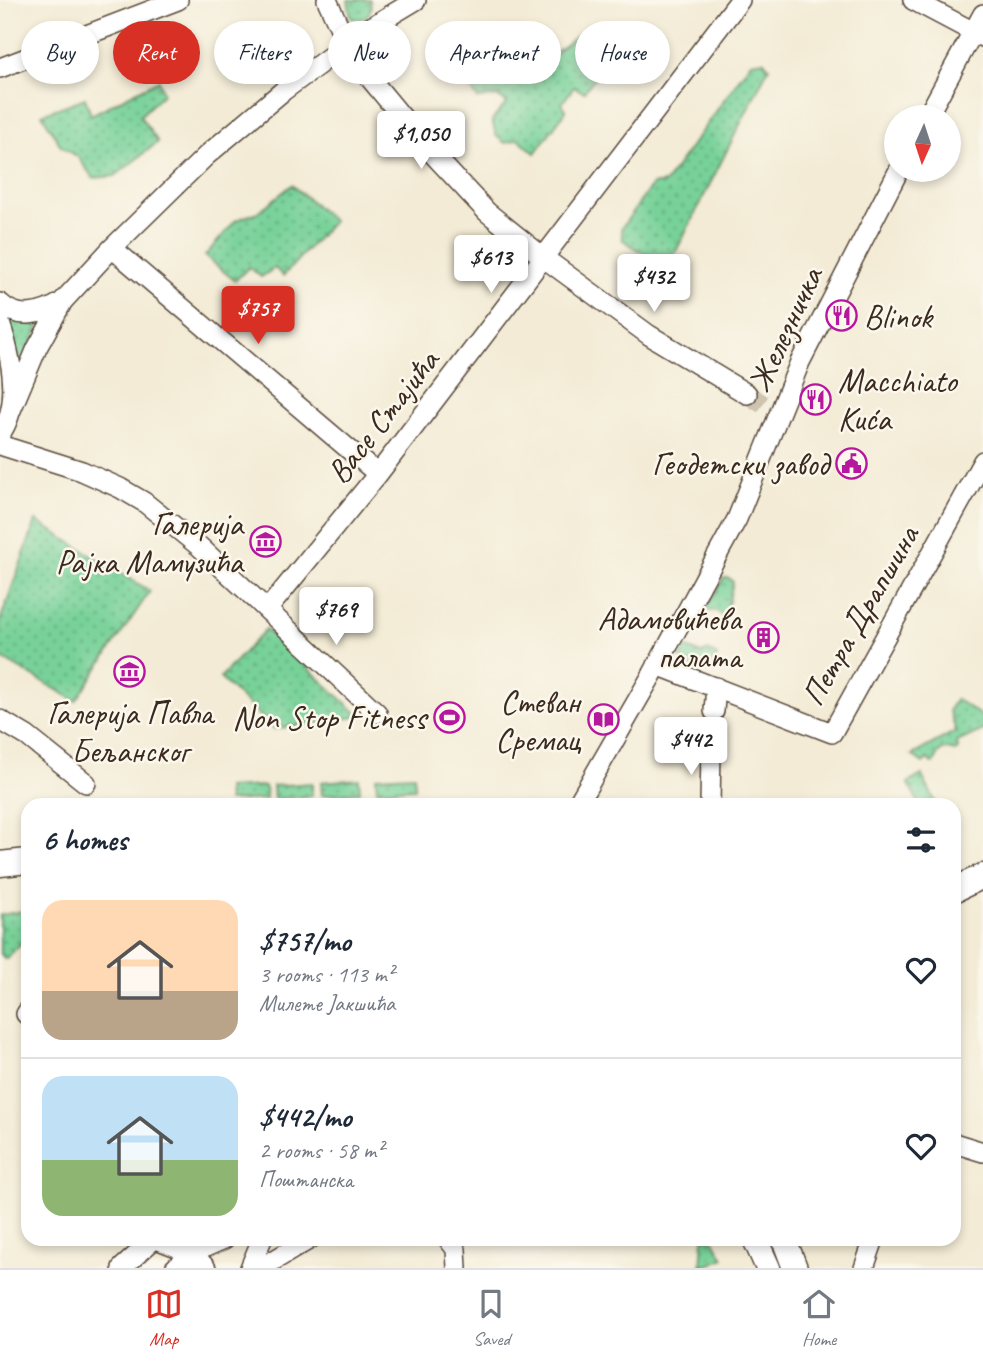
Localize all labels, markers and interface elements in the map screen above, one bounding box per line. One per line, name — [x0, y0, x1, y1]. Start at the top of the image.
chip: Buy — [21, 21, 99, 84]
chip: Rent — [113, 21, 200, 84]
chip: Filters — [214, 21, 314, 84]
chip: New — [328, 21, 411, 84]
chip: Apartment — [425, 21, 561, 84]
chip: House — [575, 21, 670, 84]
north arrow — [884, 105, 961, 182]
map controls — [884, 105, 961, 182]
pin: $1,050 — [364, 111, 478, 171]
text: $1,050 — [393, 119, 449, 148]
pin: $613 — [450, 236, 532, 295]
text: $613 — [470, 243, 512, 272]
pin: $432 — [613, 254, 695, 314]
street label: Железничка — [738, 258, 833, 399]
text: $432 — [633, 262, 675, 291]
pin: $757 — [217, 286, 299, 346]
text: $757 — [238, 294, 278, 323]
place label: Blinok — [864, 296, 934, 338]
restaurant icon: Blinok — [824, 299, 858, 333]
street label: Васе Стајића — [317, 339, 450, 492]
place label: Macchiato Kuća — [838, 360, 959, 440]
restaurant icon: Macchiato Kuća — [798, 382, 832, 416]
place label: Геодетски завод — [652, 443, 832, 485]
public building icon: Геодетски завод — [835, 446, 869, 480]
place label: Галерија Рајка Мамузића — [56, 503, 246, 583]
street label: Петра Драпшина — [791, 517, 929, 713]
museum icon: Галерија Рајка Мамузића — [249, 525, 283, 559]
pin: $769 — [295, 588, 377, 647]
text: $769 — [315, 595, 357, 624]
place label: Адамовићева палата — [598, 598, 743, 678]
building icon: Адамовићева палата — [747, 620, 781, 654]
museum icon: Галерија Павла Бељанског — [113, 655, 147, 689]
place label: Стеван Сремац — [495, 681, 582, 761]
place label: Галерија Павла Бељанског — [47, 692, 215, 772]
place label: Non Stop Fitness — [232, 697, 429, 739]
sports icon: Non Stop Fitness — [432, 700, 466, 734]
library icon: Стеван Сремац — [586, 703, 620, 737]
pin: $442 — [650, 718, 732, 777]
text: $442 — [670, 725, 712, 754]
text: 6 homes — [42, 821, 127, 859]
icon: filters — [902, 821, 940, 859]
text: $757/mo — [259, 922, 351, 960]
icon: home — [98, 928, 182, 1012]
icon: heart — [902, 951, 940, 989]
text: 3 rooms · 113 m² — [259, 960, 394, 989]
text: Милете Јакшића — [259, 989, 395, 1018]
text: $442/mo — [259, 1098, 351, 1136]
icon: home — [98, 1104, 182, 1188]
icon: heart — [902, 1127, 940, 1165]
text: 2 rooms · 58 m² — [259, 1136, 383, 1165]
text: Поштанска — [259, 1165, 353, 1194]
tab: Map — [145, 1285, 183, 1351]
tab: Saved — [472, 1285, 510, 1351]
tab: Home — [800, 1285, 838, 1351]

